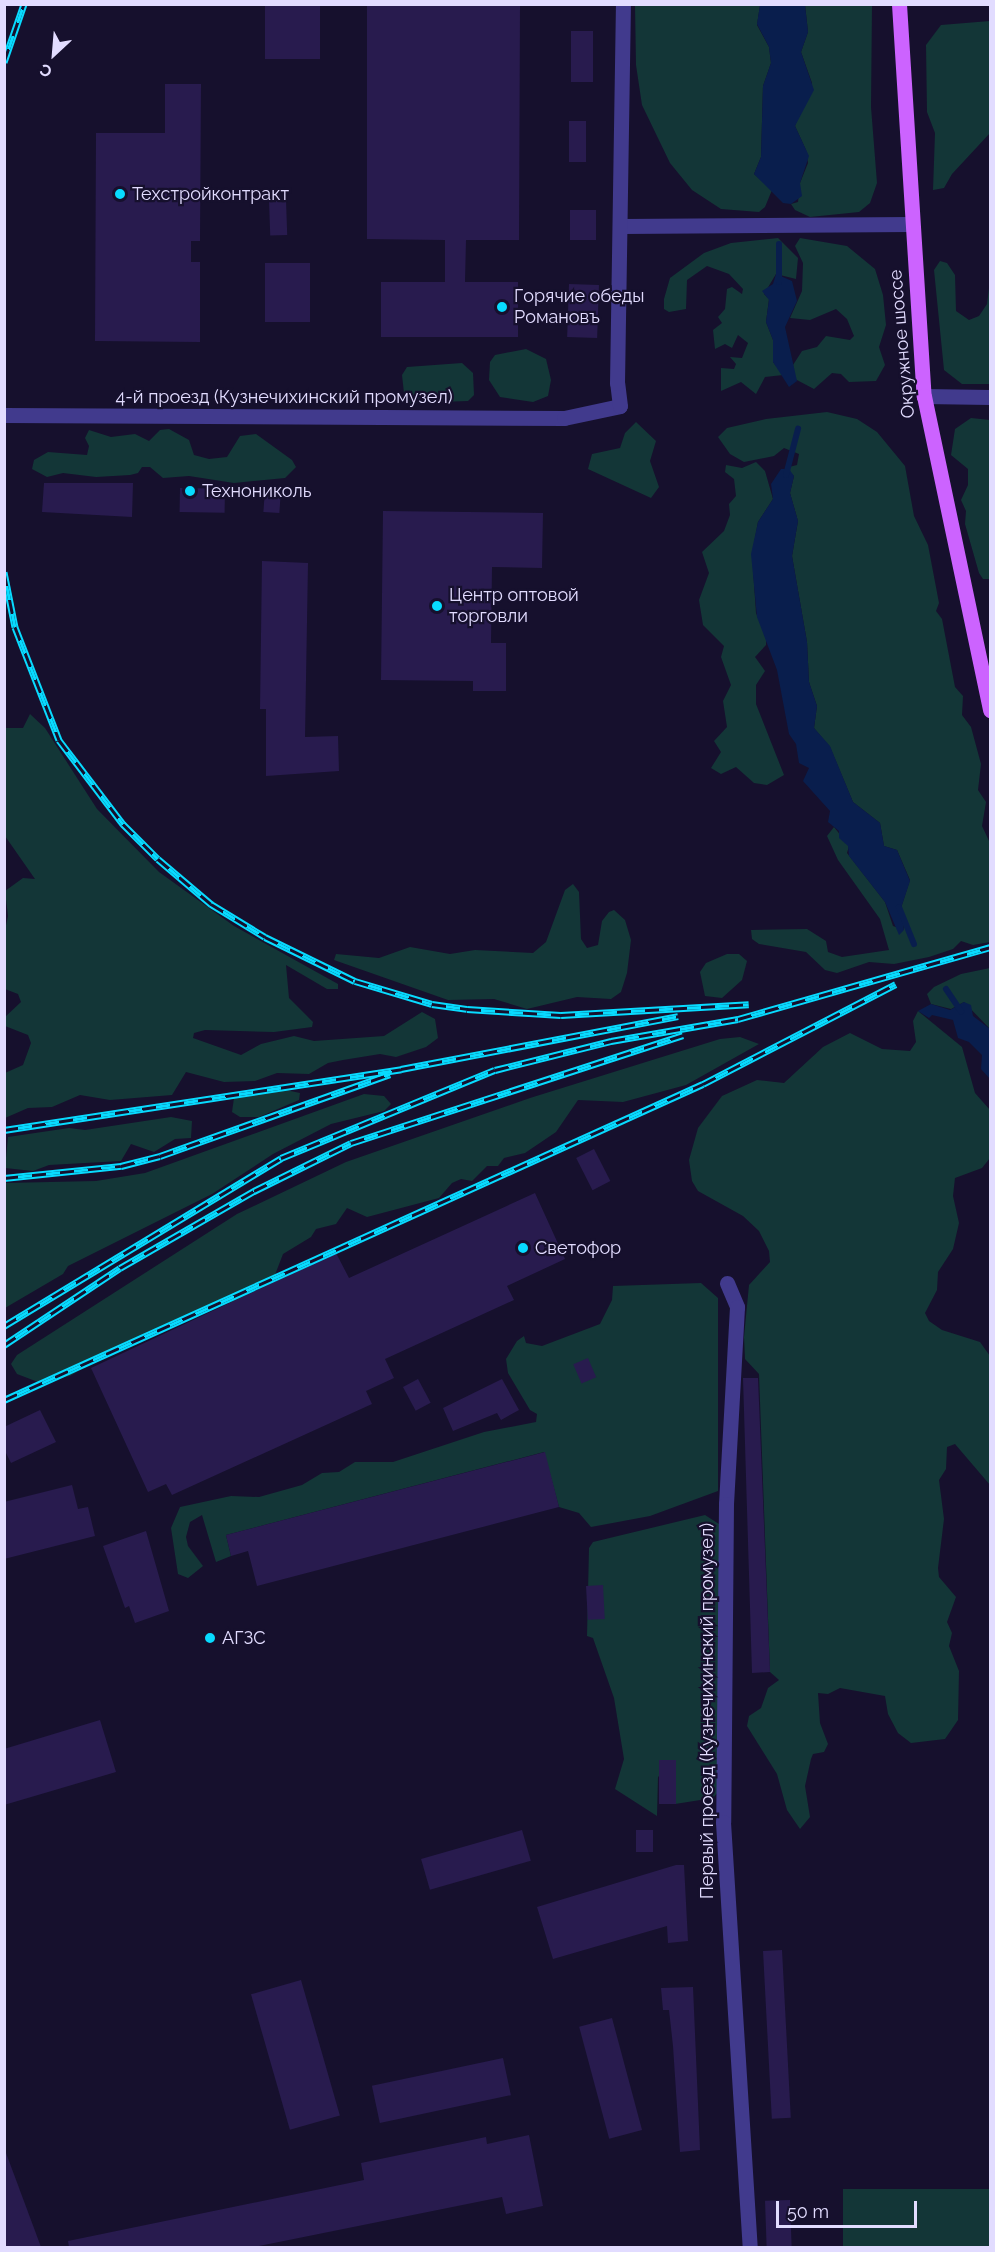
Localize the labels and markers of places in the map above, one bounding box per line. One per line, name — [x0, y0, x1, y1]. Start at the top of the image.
place label: Техстройконтракт — [132, 183, 289, 205]
marker: Техстройконтракт — [113, 187, 127, 201]
place label: Горячие обеды Романовъ — [514, 286, 644, 328]
marker: Горячие обеды Романовъ — [495, 300, 509, 314]
place label: Технониколь — [202, 480, 312, 502]
marker: Технониколь — [183, 484, 197, 498]
place label: Центр оптовой торговли — [449, 585, 579, 628]
marker: Центр оптовой торговли — [430, 599, 444, 613]
place label: Светофор — [535, 1237, 621, 1259]
marker: Светофор — [516, 1241, 530, 1255]
place label: АГЗС — [222, 1627, 266, 1649]
marker: АГЗС — [203, 1631, 217, 1645]

